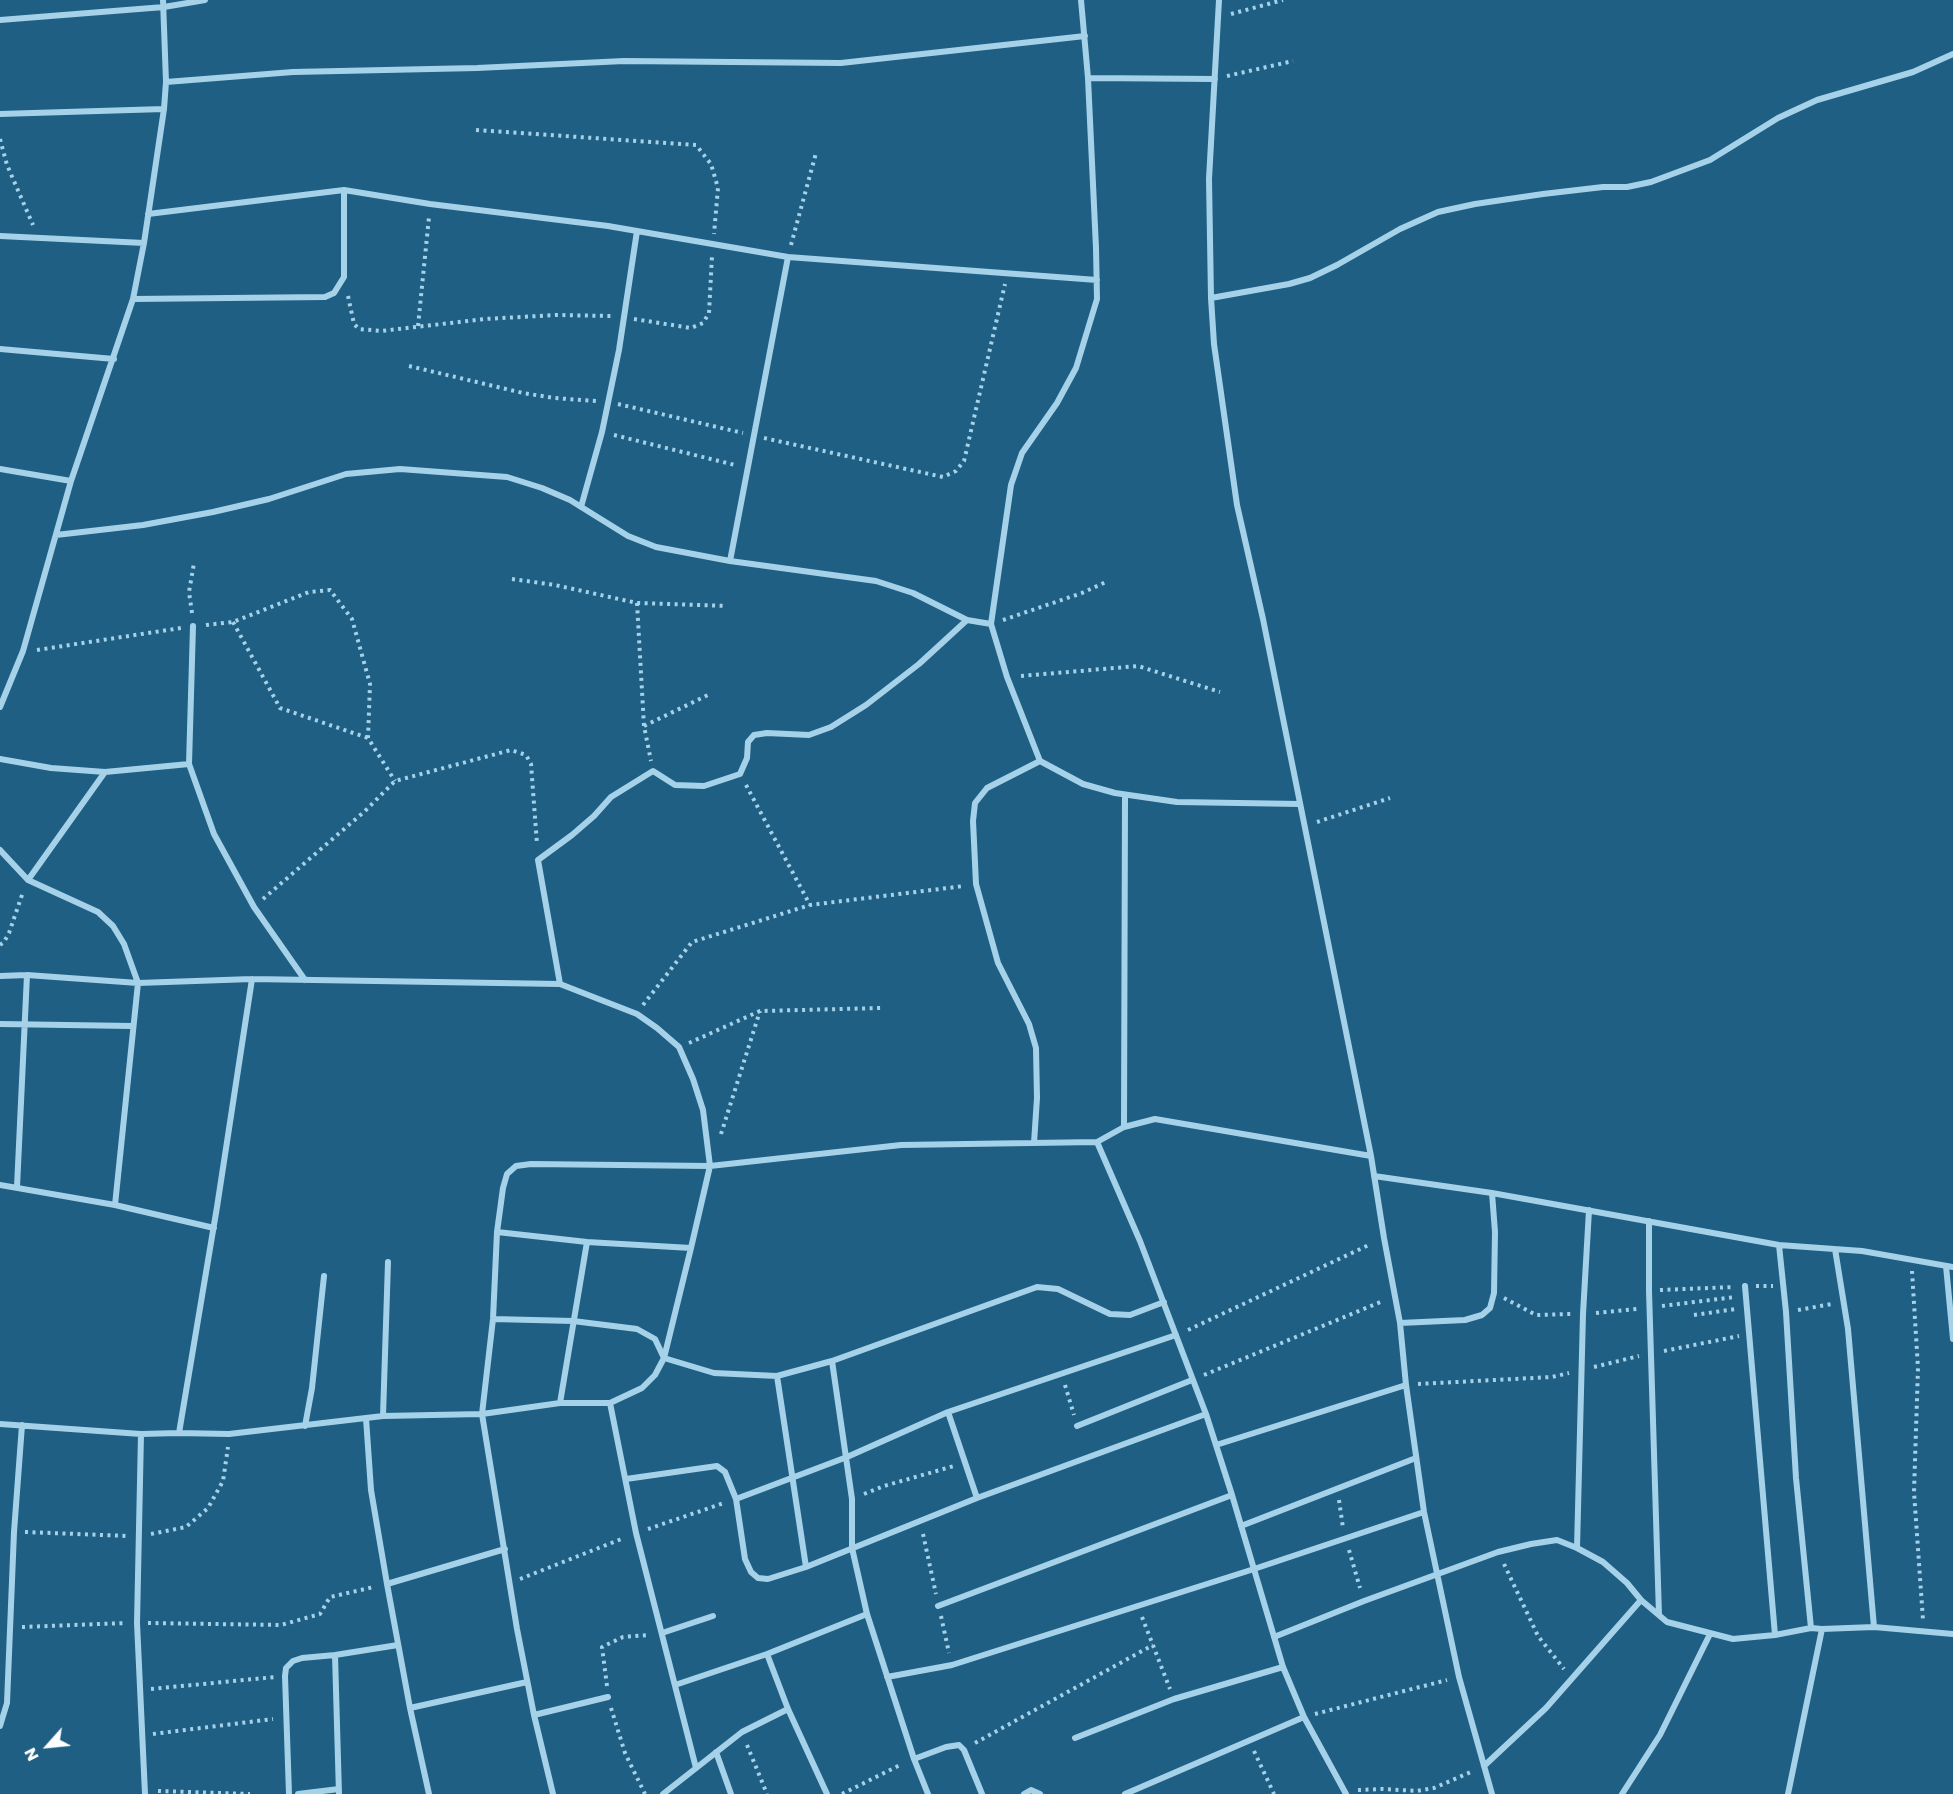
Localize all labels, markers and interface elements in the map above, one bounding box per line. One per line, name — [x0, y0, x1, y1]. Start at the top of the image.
north arrow — [18, 1716, 78, 1776]
text: N — [19, 1744, 45, 1765]

